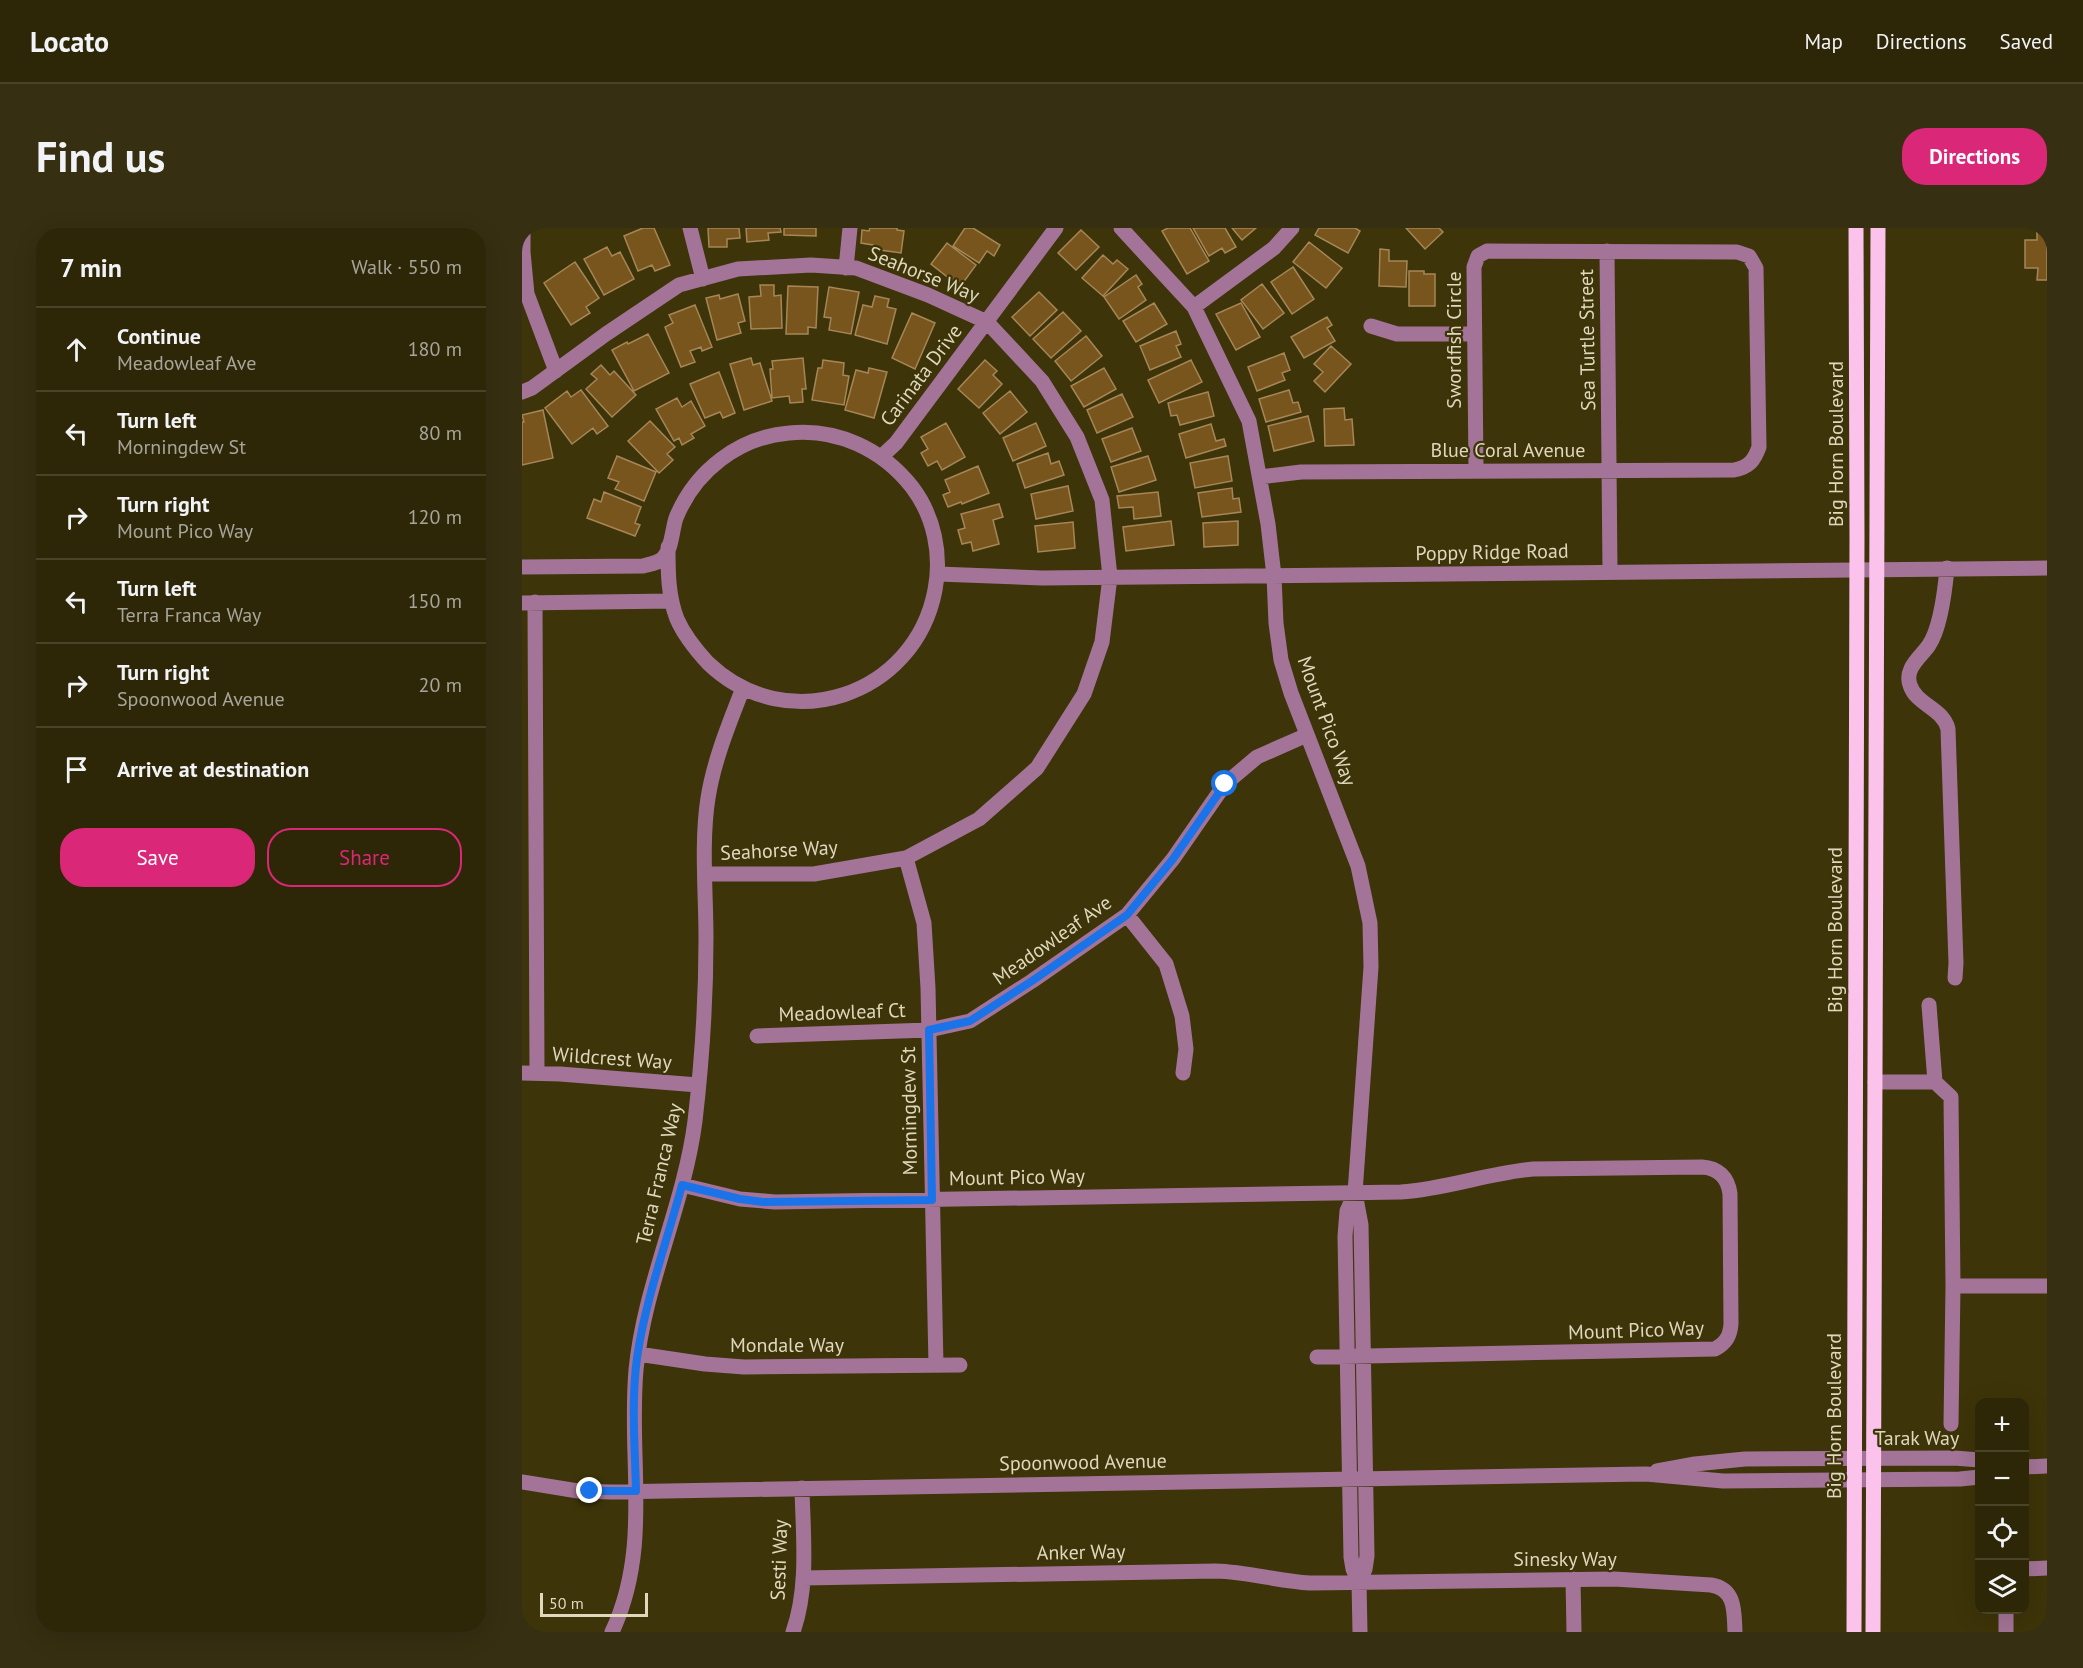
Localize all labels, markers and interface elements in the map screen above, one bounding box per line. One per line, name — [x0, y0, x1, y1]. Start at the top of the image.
text: Locato — [30, 23, 109, 60]
text: Map — [1804, 28, 1843, 55]
text: Directions — [1876, 28, 1967, 55]
text: Saved — [2000, 28, 2053, 55]
button: Directions — [1902, 128, 2047, 185]
text: Find us — [36, 129, 165, 184]
street label: Seahorse Way — [865, 240, 984, 308]
text: 7 min — [60, 251, 122, 284]
text: Walk · 550 m — [351, 254, 462, 280]
street label: Sea Turtle Street — [1573, 269, 1601, 411]
street label: Swordfish Circle — [1441, 271, 1467, 409]
street label: Carinata Drive — [874, 319, 968, 431]
text: Continue — [117, 322, 201, 350]
icon: ahead — [60, 333, 93, 366]
text: 180 m — [408, 336, 462, 362]
text: Meadowleaf Ave — [117, 350, 256, 376]
street label: Big Horn Boulevard — [1823, 361, 1849, 527]
text: Turn left — [117, 406, 197, 434]
icon: left — [60, 417, 93, 450]
text: 80 m — [419, 420, 462, 446]
text: Morningdew St — [117, 434, 246, 460]
street label: Blue Coral Avenue — [1431, 437, 1585, 463]
text: Turn right — [117, 490, 209, 518]
icon: right — [60, 501, 93, 534]
text: 120 m — [408, 504, 462, 530]
text: Mount Pico Way — [117, 518, 253, 544]
street label: Poppy Ridge Road — [1415, 538, 1569, 566]
text: Turn left — [117, 574, 197, 602]
icon: left — [60, 585, 93, 618]
text: 150 m — [408, 588, 462, 614]
text: Terra Franca Way — [117, 602, 261, 628]
street label: Mount Pico Way — [1292, 653, 1363, 790]
text: Turn right — [117, 658, 209, 686]
icon: right — [60, 669, 93, 702]
text: 20 m — [419, 672, 462, 698]
text: Spoonwood Avenue — [117, 686, 285, 712]
icon: arrive — [60, 753, 93, 786]
text: Arrive at destination — [117, 755, 309, 783]
route start — [1211, 770, 1237, 796]
button: Save — [60, 828, 255, 887]
button: Share — [267, 828, 462, 887]
street label: Seahorse Way — [720, 834, 839, 866]
street label: Big Horn Boulevard — [1822, 847, 1848, 1013]
street label: Meadowleaf Ave — [987, 889, 1117, 991]
street label: Meadowleaf Ct — [778, 997, 906, 1027]
street label: Wildcrest Way — [551, 1041, 673, 1075]
street label: Morningdew St — [895, 1046, 923, 1176]
street label: Terra Franca Way — [630, 1100, 688, 1247]
street label: Mount Pico Way — [949, 1163, 1086, 1191]
street label: Mount Pico Way — [1568, 1315, 1705, 1345]
street label: Mondale Way — [730, 1332, 845, 1358]
street label: Big Horn Boulevard — [1821, 1333, 1847, 1499]
map controls — [1975, 1398, 2029, 1614]
button: + — [1975, 1398, 2029, 1452]
street label: Tarak Way — [1875, 1425, 1960, 1451]
street label: Spoonwood Avenue — [999, 1448, 1167, 1476]
button: − — [1975, 1452, 2029, 1506]
route end — [576, 1477, 602, 1503]
button: locate — [1975, 1506, 2029, 1560]
street label: Sesti Way — [765, 1518, 793, 1601]
street label: Anker Way — [1036, 1538, 1126, 1566]
street label: Sinesky Way — [1513, 1546, 1617, 1572]
button: layers — [1975, 1560, 2029, 1614]
scale bar — [540, 1590, 648, 1618]
text: 50 m — [549, 1593, 584, 1613]

